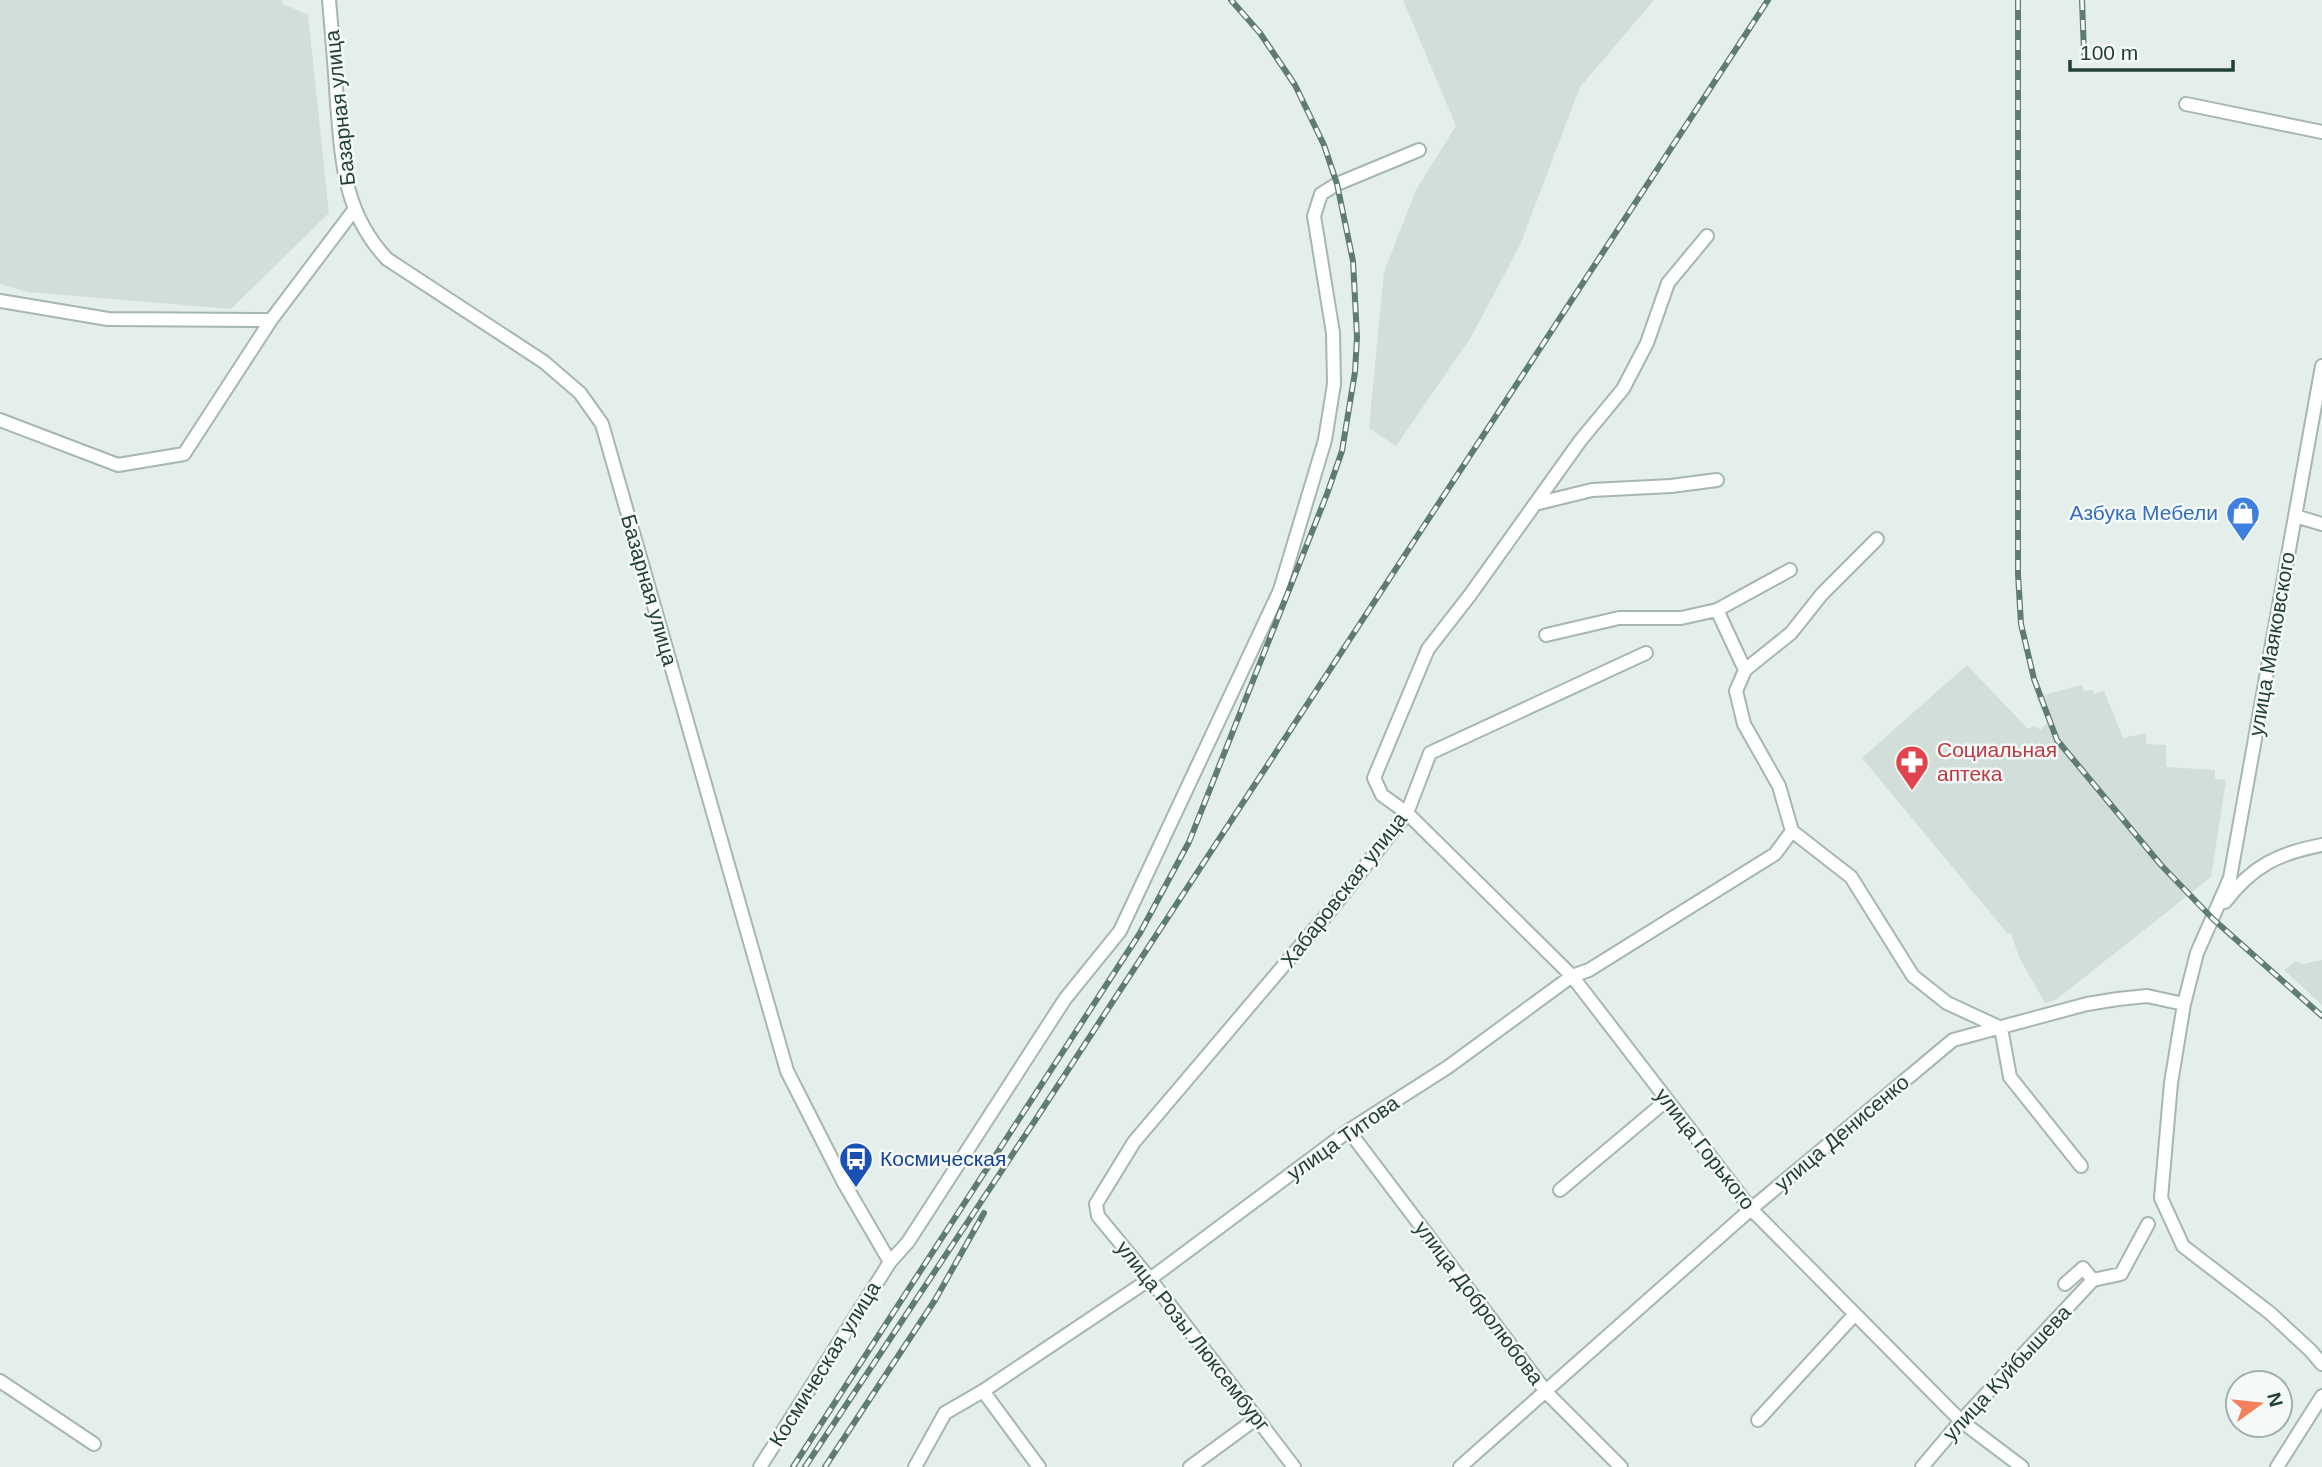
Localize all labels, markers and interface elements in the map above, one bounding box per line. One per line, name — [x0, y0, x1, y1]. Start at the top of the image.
scale bar — [2070, 28, 2233, 72]
street label: Базарная улица — [320, 29, 359, 187]
text: 100 m — [2080, 41, 2138, 64]
shop icon: Азбука Мебели — [2224, 494, 2262, 543]
place label: Азбука Мебели — [2069, 501, 2218, 524]
street label: Базарная улица — [617, 512, 682, 669]
street label: улица Маяковского — [2244, 550, 2299, 738]
place label: Социальная аптека — [1937, 738, 2057, 785]
pharmacy icon: Социальная аптека — [1893, 743, 1931, 792]
street label: Хабаровская улица — [1276, 808, 1411, 972]
street label: улица Денисенко — [1770, 1070, 1913, 1195]
street label: улица Горького — [1651, 1083, 1760, 1214]
street label: улица Титова — [1283, 1090, 1403, 1185]
bus stop icon: Космическая — [837, 1140, 875, 1189]
place label: Космическая — [880, 1147, 1006, 1170]
street label: улица Добролюбова — [1410, 1216, 1549, 1389]
street label: улица Розы Люксембург — [1112, 1236, 1275, 1436]
street label: Космическая улица — [764, 1277, 885, 1450]
street label: улица Куйбышева — [1938, 1300, 2075, 1445]
north arrow — [2224, 1369, 2294, 1439]
text: N — [2263, 1390, 2287, 1409]

